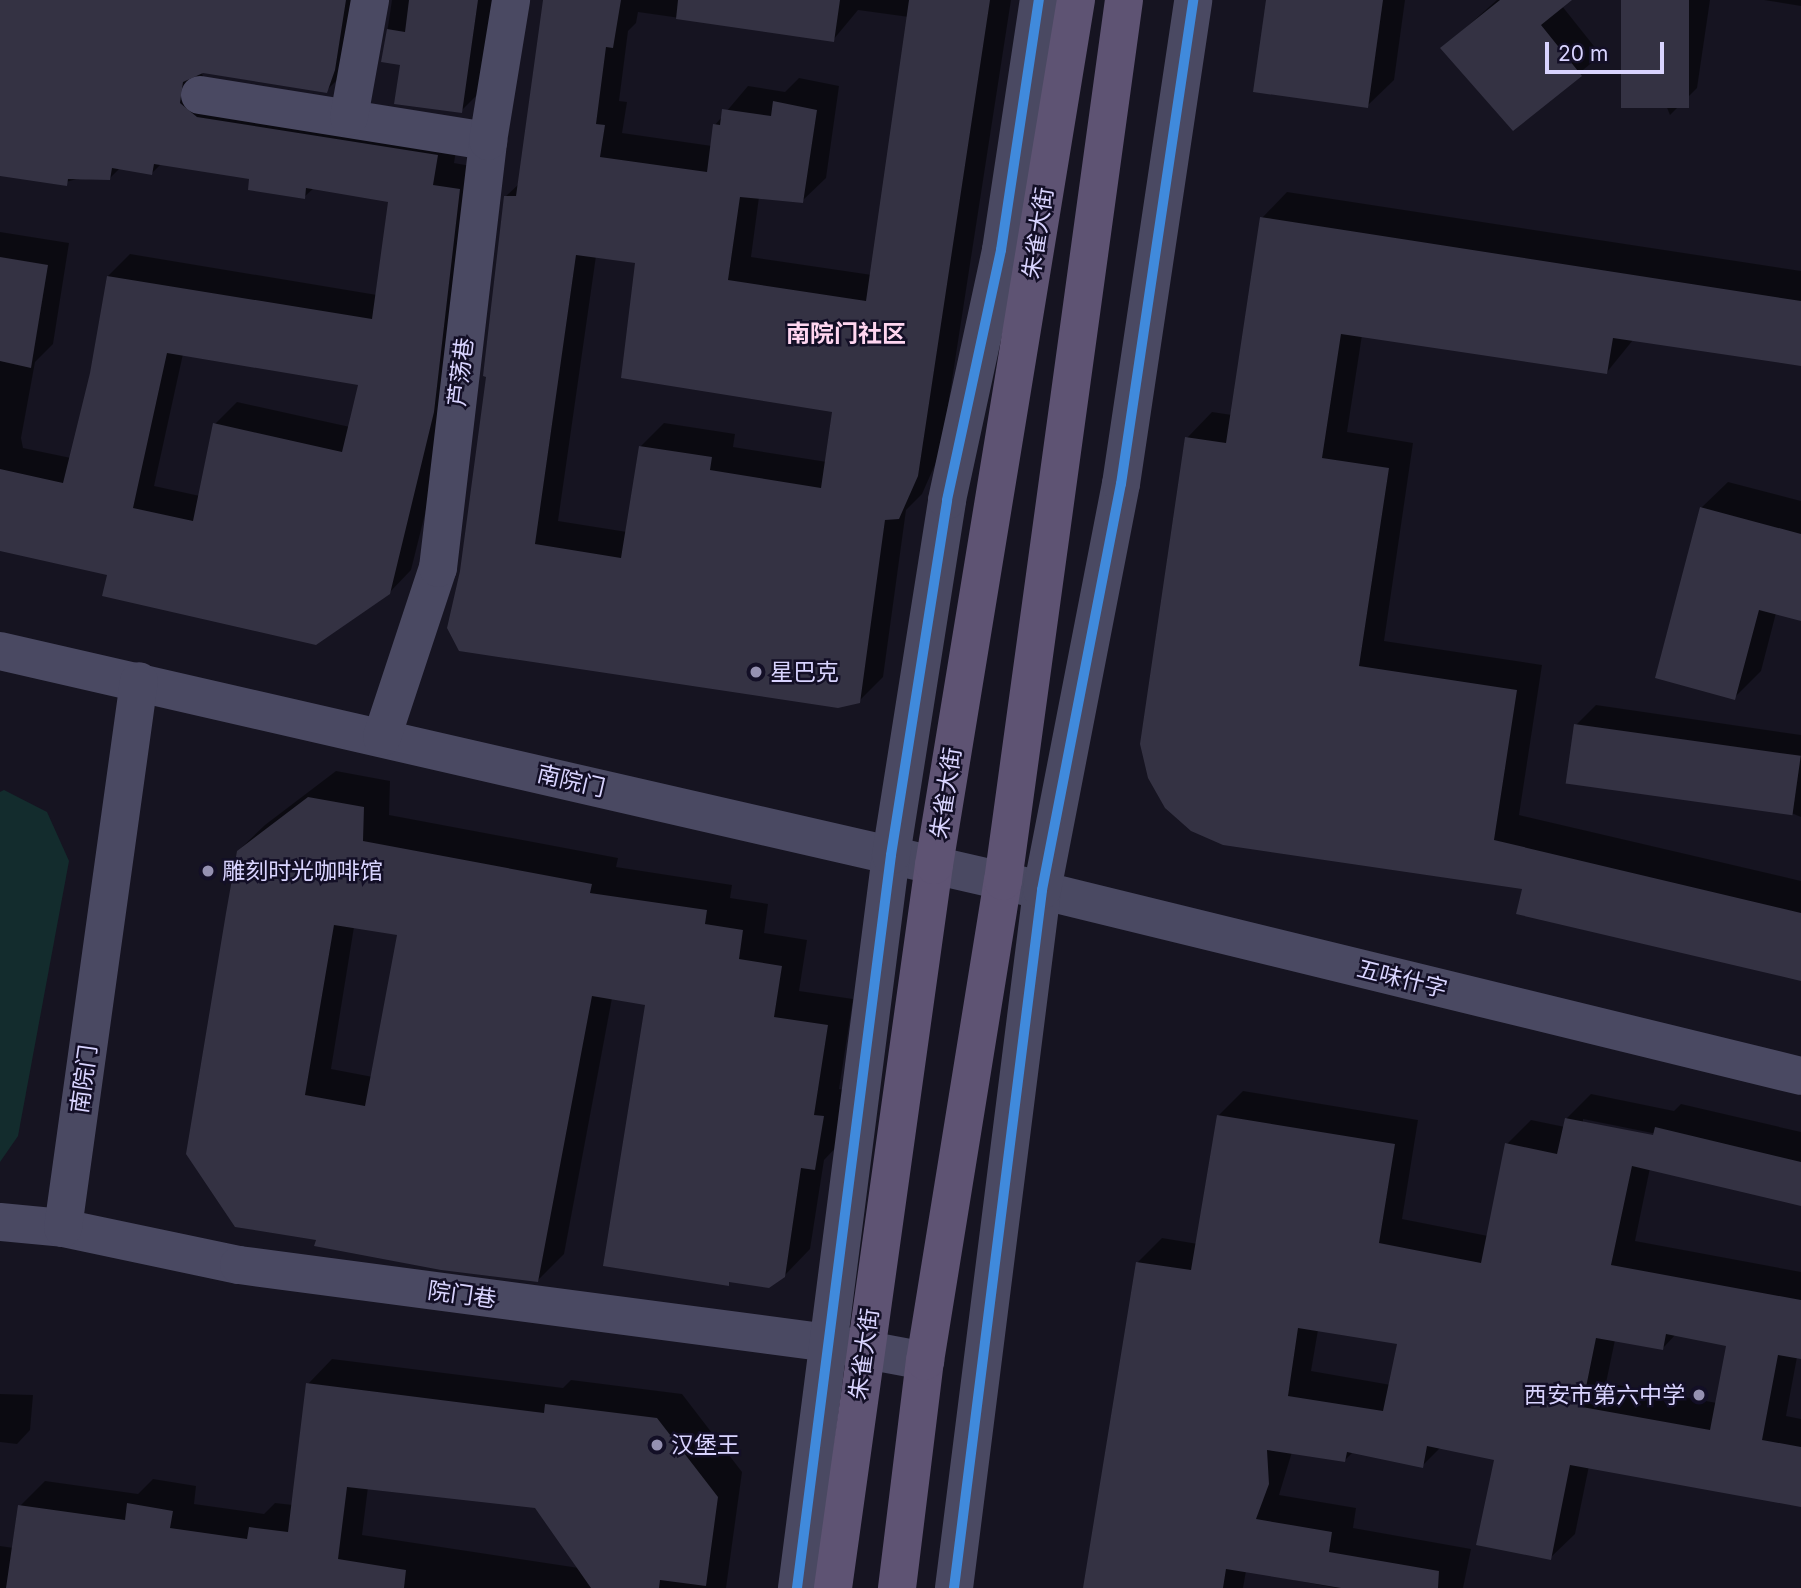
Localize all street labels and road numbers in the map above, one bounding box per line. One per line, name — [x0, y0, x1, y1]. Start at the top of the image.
street label: 朱雀大街 — [1017, 185, 1059, 281]
street label: 芦荡巷 — [443, 336, 479, 408]
street label: 朱雀大街 — [925, 745, 967, 841]
street label: 南院门 — [534, 760, 608, 802]
street label: 五味什字 — [1354, 954, 1450, 1004]
street label: 南院门 — [66, 1043, 102, 1115]
street label: 院门巷 — [426, 1277, 498, 1313]
street label: 朱雀大街 — [844, 1307, 884, 1401]

